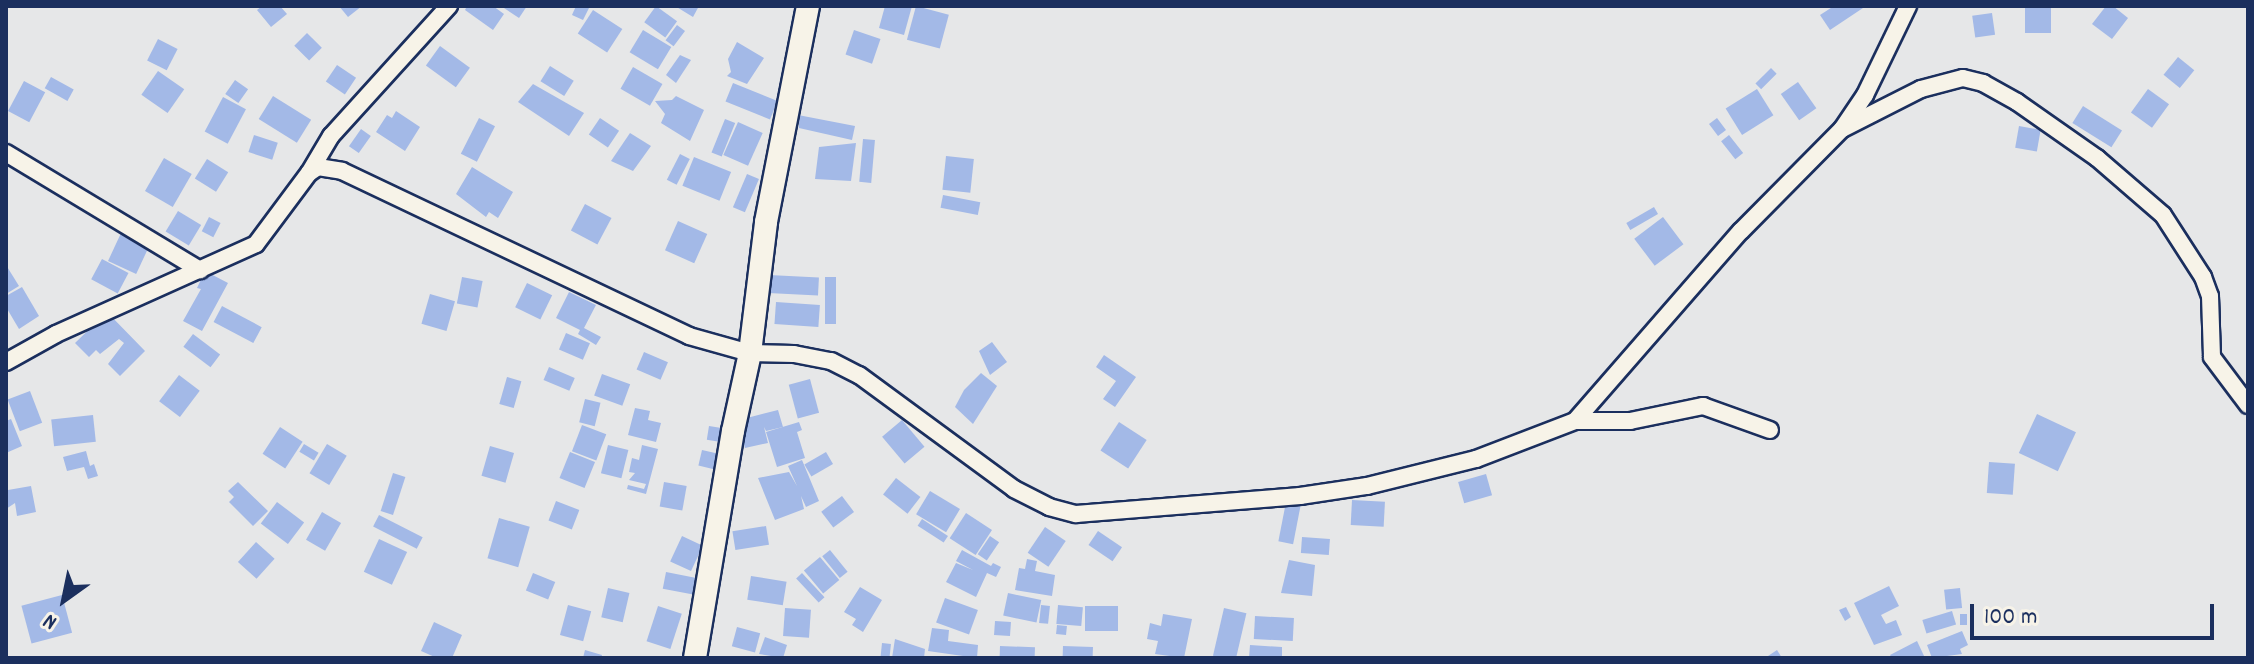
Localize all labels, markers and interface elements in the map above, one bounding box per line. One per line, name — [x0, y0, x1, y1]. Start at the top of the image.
north arrow — [24, 560, 104, 640]
scale bar — [1974, 588, 2218, 638]
text: 100 m — [1984, 601, 2037, 635]
text: N — [38, 605, 64, 637]

